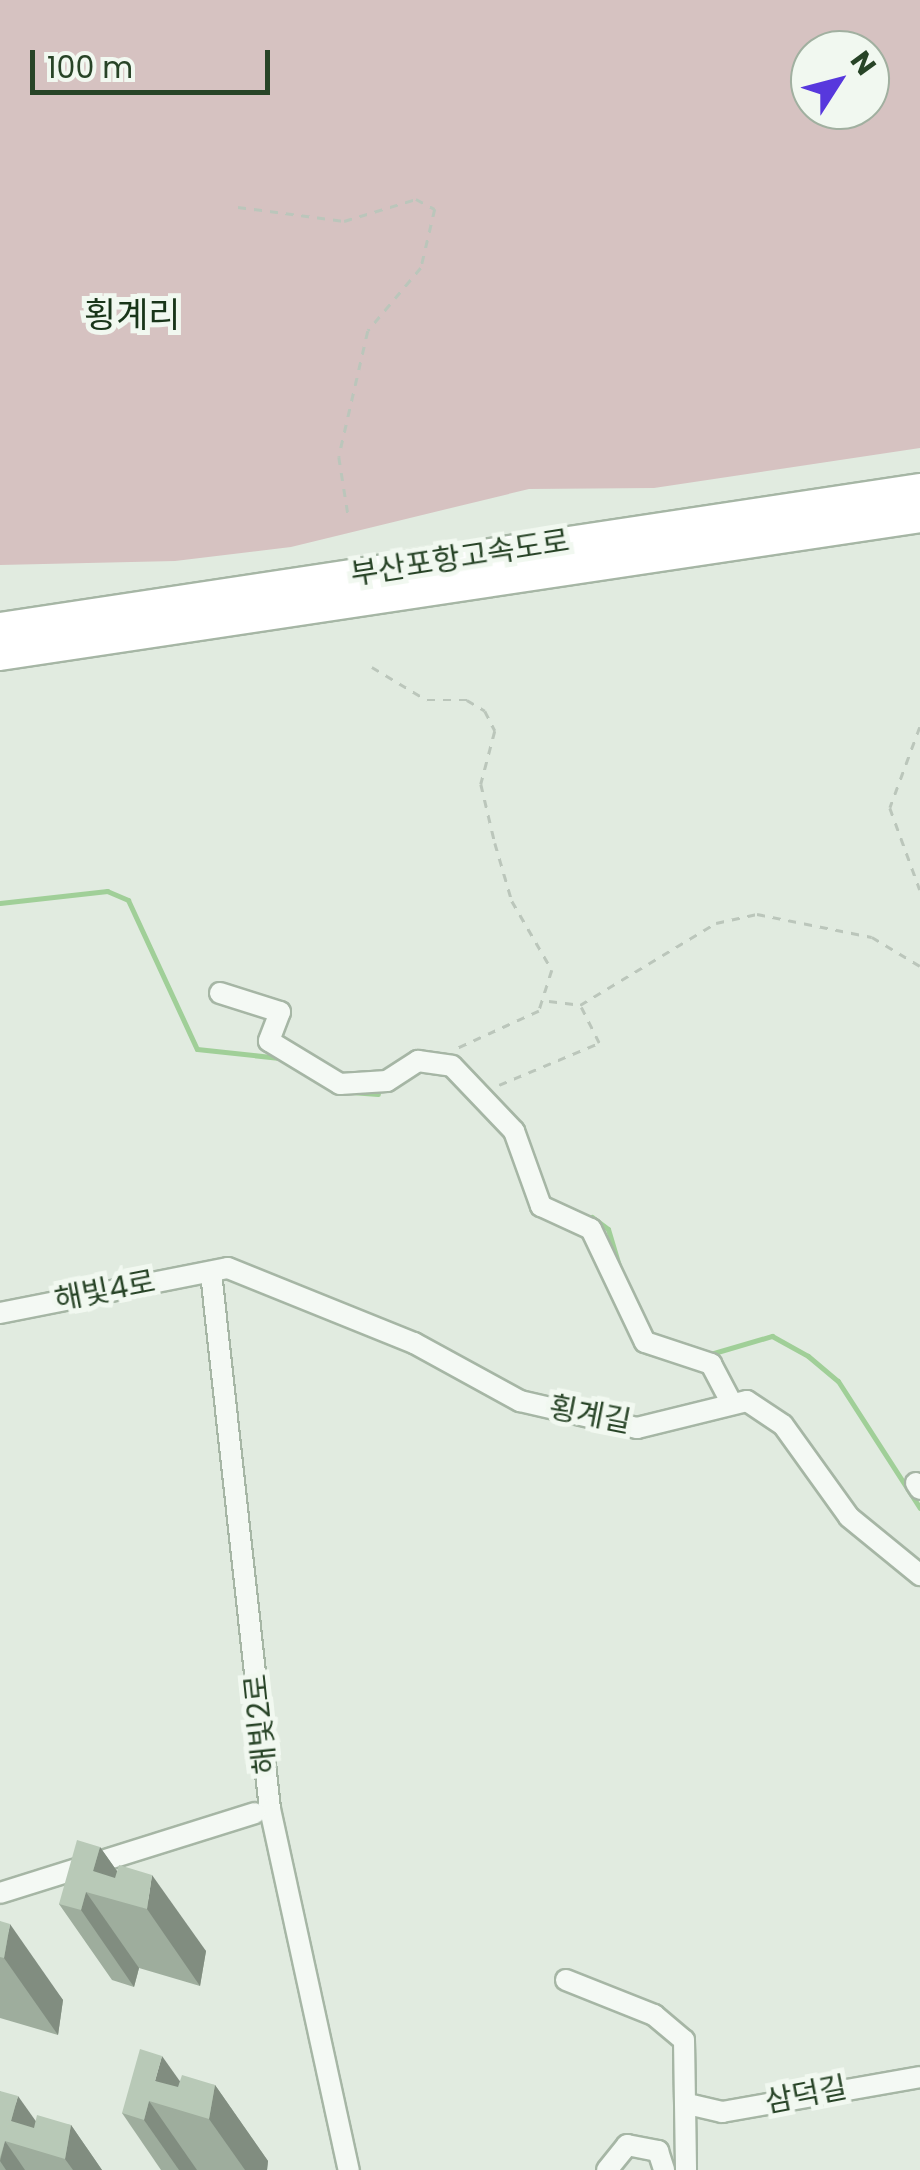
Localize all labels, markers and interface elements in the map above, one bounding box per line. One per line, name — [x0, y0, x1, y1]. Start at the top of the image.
scale bar — [35, 30, 275, 92]
north arrow — [790, 30, 890, 130]
text: N — [841, 43, 885, 83]
text: 100 m — [47, 46, 133, 89]
district label: 횡계리 — [84, 294, 180, 336]
street label: 부산포항고속도로 — [348, 523, 572, 593]
street label: 해빛4로 — [52, 1264, 158, 1318]
street label: 횡계길 — [546, 1389, 634, 1441]
street label: 해빛2로 — [238, 1672, 284, 1776]
street label: 삼덕길 — [762, 2069, 850, 2121]

